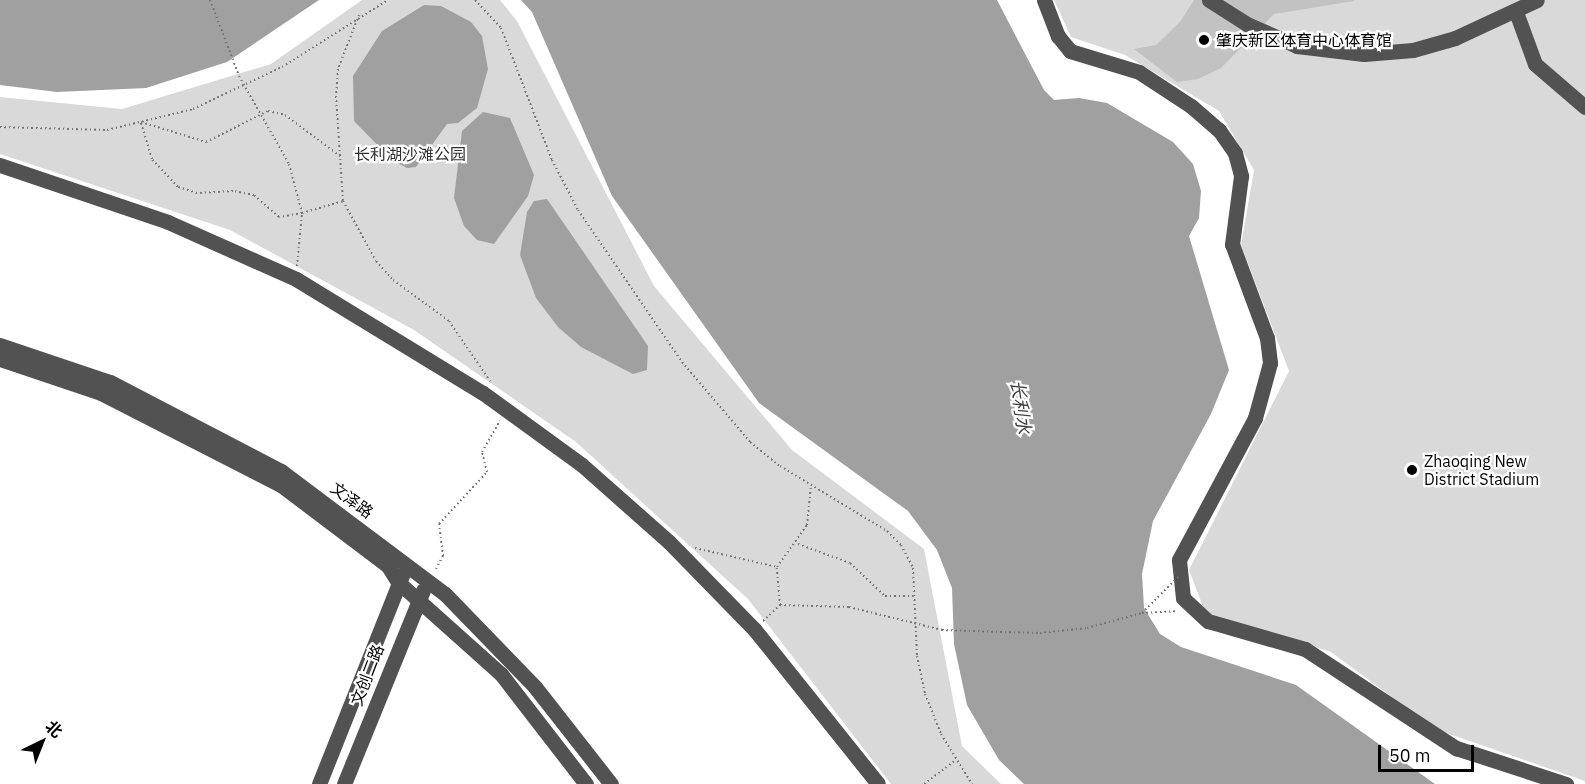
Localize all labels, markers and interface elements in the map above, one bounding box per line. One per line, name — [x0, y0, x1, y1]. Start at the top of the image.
place label: 肇庆新区体育中心体育馆 — [1216, 30, 1392, 50]
marker: 肇庆新区体育中心体育馆 — [1197, 33, 1211, 47]
park label: 长利湖沙滩公园 — [354, 144, 466, 164]
water label: 长利水 — [1006, 379, 1034, 435]
place label: Zhaoqing New District Stadium — [1424, 451, 1539, 489]
marker: Zhaoqing New District Stadium — [1405, 463, 1419, 477]
street label: 文泽路 — [327, 478, 377, 522]
street label: 文创二路 — [347, 642, 387, 708]
north arrow — [12, 712, 72, 772]
text: 北 — [42, 716, 67, 742]
scale bar — [1381, 733, 1477, 771]
text: 50 m — [1389, 744, 1431, 767]

